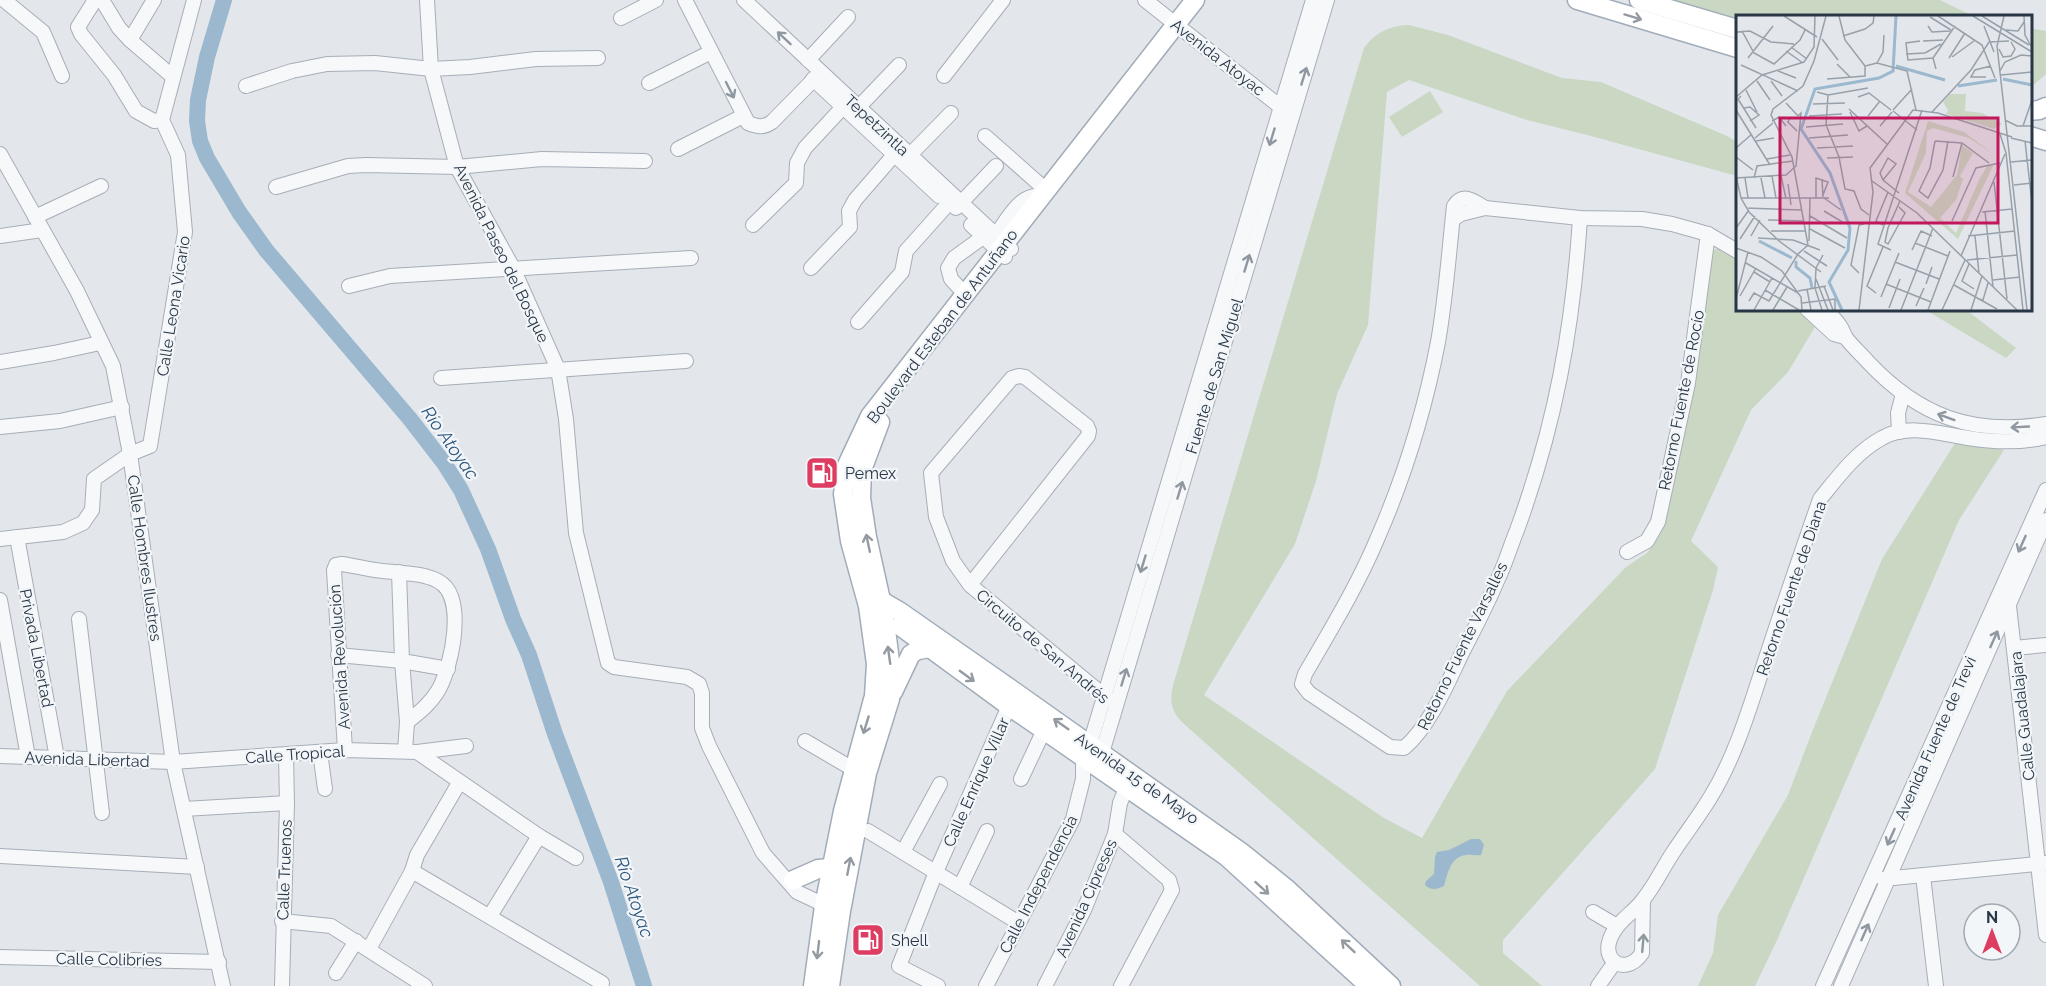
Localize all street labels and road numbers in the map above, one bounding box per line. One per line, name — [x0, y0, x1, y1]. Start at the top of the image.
street label: Avenida Atoyac — [1167, 15, 1269, 100]
street label: Tepetzintla — [841, 91, 913, 160]
street label: Avenida Paseo del Bosque — [450, 161, 553, 346]
street label: Boulevard Esteban de Antuñano — [863, 225, 1022, 427]
street label: Calle Leona Vicario — [153, 234, 194, 378]
street label: Fuente de San Miguel — [1182, 295, 1247, 456]
street label: Retorno Fuente de Rocío — [1655, 308, 1708, 492]
street label: Calle Hombres Ilustres — [123, 474, 166, 643]
street label: Retorno Fuente de Diana — [1753, 498, 1830, 678]
street label: Retorno Fuente Varsalles — [1413, 559, 1512, 733]
street label: Avenida Revolución — [325, 584, 354, 730]
street label: Circuito de San Andrés — [972, 585, 1113, 708]
street label: Privada Libertad — [16, 587, 57, 709]
street label: Calle Guadalajara — [2006, 650, 2039, 782]
street label: Avenida Fuente de Trevi — [1891, 653, 1980, 823]
street label: Calle Enrique Villar — [939, 714, 1014, 850]
street label: Avenida 15 de Mayo — [1071, 729, 1202, 828]
street label: Calle Tropical — [245, 741, 346, 767]
street label: Avenida Libertad — [24, 748, 150, 771]
street label: Calle Independencia — [995, 812, 1082, 957]
street label: Calle Truenos — [273, 819, 296, 921]
street label: Avenida Cipreses — [1052, 836, 1121, 960]
street label: Calle Colibríes — [56, 949, 163, 970]

